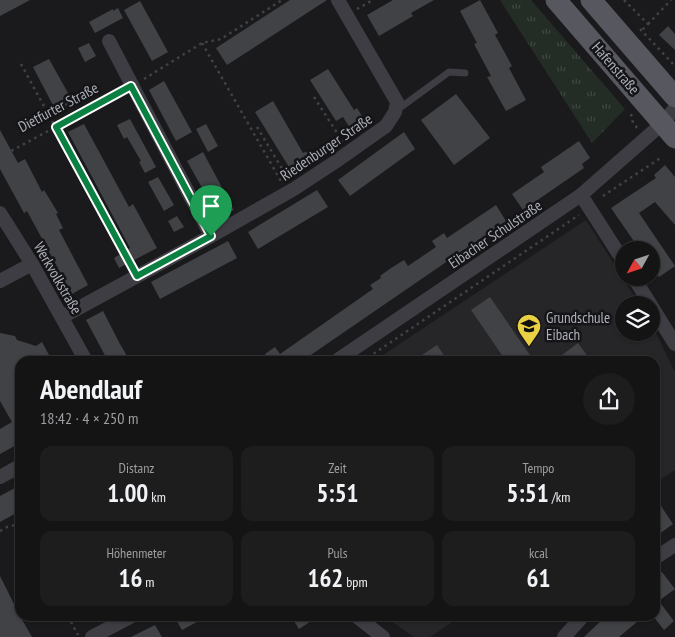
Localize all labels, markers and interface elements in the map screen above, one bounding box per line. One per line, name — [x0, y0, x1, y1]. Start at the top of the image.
street label: Hafenstraße — [588, 38, 644, 98]
street label: Dietfurter Straße — [15, 78, 101, 136]
street label: Riedenburger Straße — [276, 109, 376, 185]
pin — [190, 185, 232, 236]
icon: arrive — [197, 192, 225, 220]
street label: Eibacher Schulstraße — [445, 196, 545, 272]
street label: Werkvolkstraße — [30, 239, 86, 317]
north arrow — [615, 241, 660, 286]
map controls — [615, 241, 660, 341]
button: layers — [615, 296, 660, 341]
place label: Grundschule Eibach — [546, 308, 610, 344]
school or university icon: Grundschule Eibach — [516, 313, 542, 347]
text: Abendlauf — [40, 370, 142, 407]
button: share — [583, 373, 635, 425]
text: 18:42 · 4 × 250 m — [40, 408, 138, 428]
text: Distanz — [119, 459, 154, 477]
text: Zeit — [328, 459, 347, 477]
text: Tempo — [523, 459, 554, 477]
text: 1.00 — [107, 477, 148, 509]
text: 5:51 — [316, 477, 359, 509]
text: 5:51 — [507, 477, 549, 509]
text: km — [148, 488, 166, 506]
text: /km — [549, 488, 570, 506]
text: Höhenmeter — [107, 544, 166, 562]
text: Puls — [327, 544, 348, 562]
text: kcal — [529, 544, 548, 562]
text: 16 — [119, 562, 142, 594]
text: 162 — [307, 562, 343, 594]
text: 61 — [527, 562, 550, 594]
text: m — [142, 573, 155, 591]
text: bpm — [343, 573, 368, 591]

